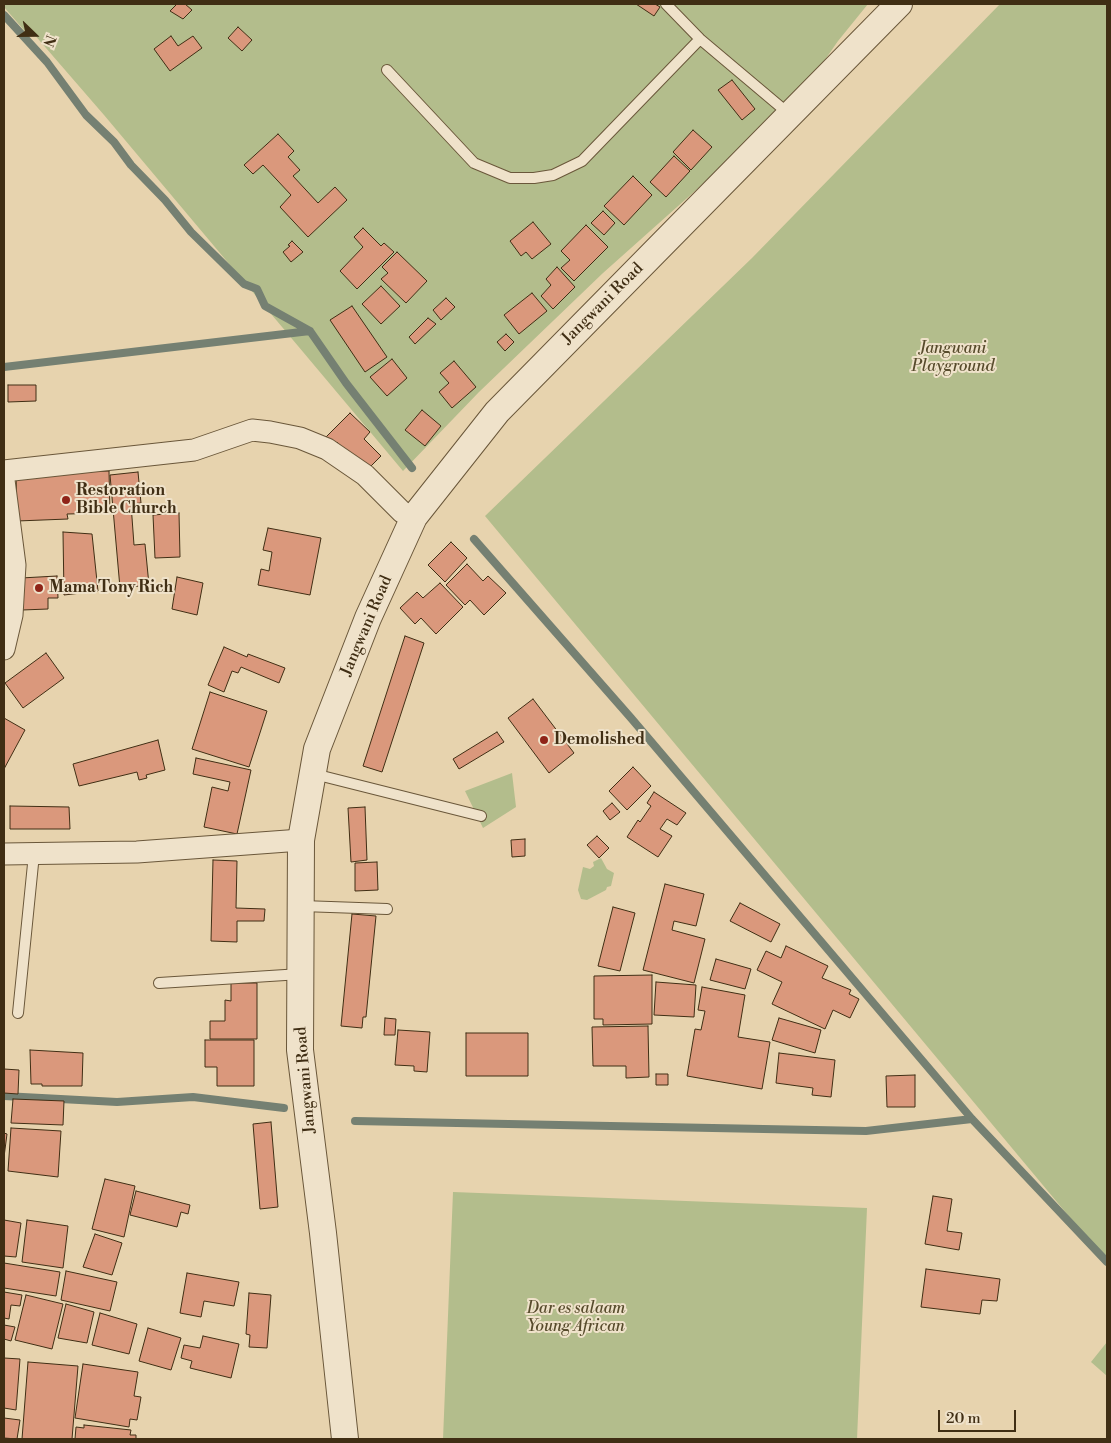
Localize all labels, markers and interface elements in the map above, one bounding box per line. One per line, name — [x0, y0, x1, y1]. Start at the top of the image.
north arrow — [10, 10, 60, 60]
text: N — [38, 32, 59, 49]
street label: Jangwani Road — [558, 259, 648, 349]
park label: Jangwani Playground — [912, 339, 994, 377]
place label: Restoration Bible Church — [76, 481, 177, 519]
marker: Restoration Bible Church — [60, 494, 72, 506]
street label: Jangwani Road — [337, 573, 397, 679]
place label: Mama Tony Rich — [49, 578, 173, 598]
marker: Mama Tony Rich — [33, 582, 45, 594]
place label: Demolished — [554, 730, 645, 750]
marker: Demolished — [538, 734, 550, 746]
street label: Jangwani Road — [292, 1026, 320, 1134]
park label: Dar es salaam Young African — [527, 1299, 625, 1337]
scale bar — [941, 1400, 1018, 1432]
text: 20 m — [946, 1409, 981, 1428]

